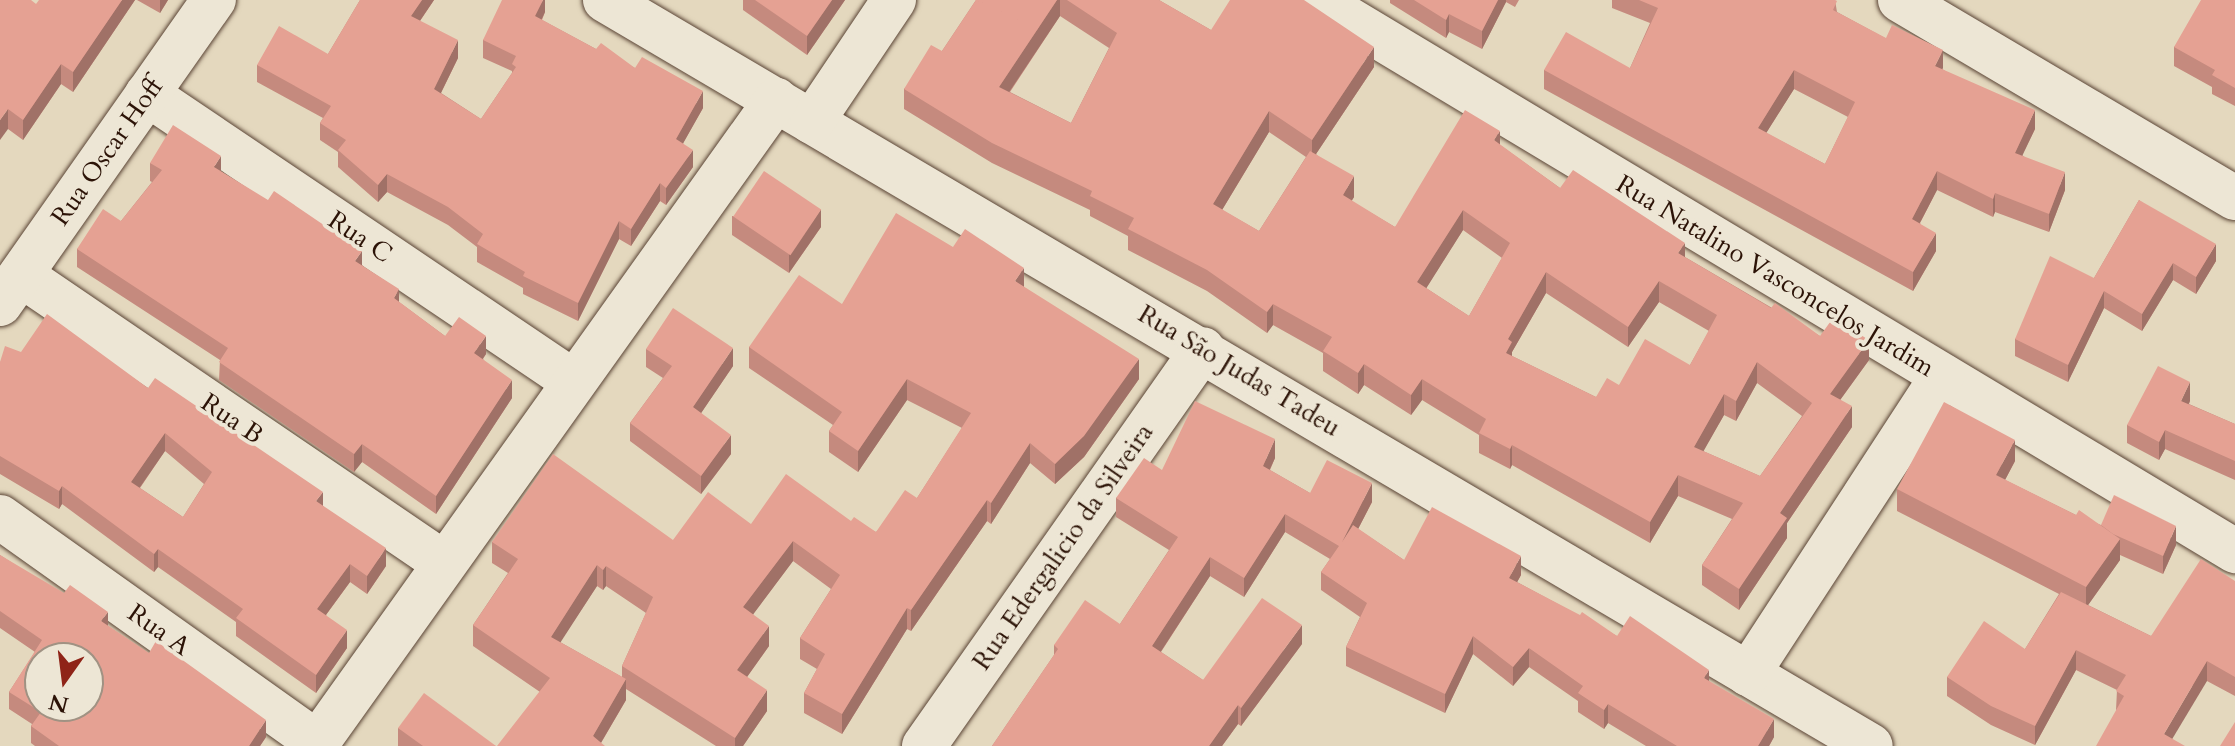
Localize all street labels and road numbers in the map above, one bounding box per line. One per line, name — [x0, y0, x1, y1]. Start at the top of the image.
street label: Rua Oscar Hoff — [45, 72, 169, 232]
street label: Rua Natalino Vasconcelos Jardim — [1610, 169, 1940, 383]
street label: Rua C — [322, 204, 398, 270]
street label: Rua São Judas Tadeu — [1132, 298, 1346, 444]
street label: Rua B — [195, 387, 269, 451]
street label: Rua Edergalicio da Silveira — [966, 418, 1160, 676]
street label: Rua A — [122, 597, 196, 663]

